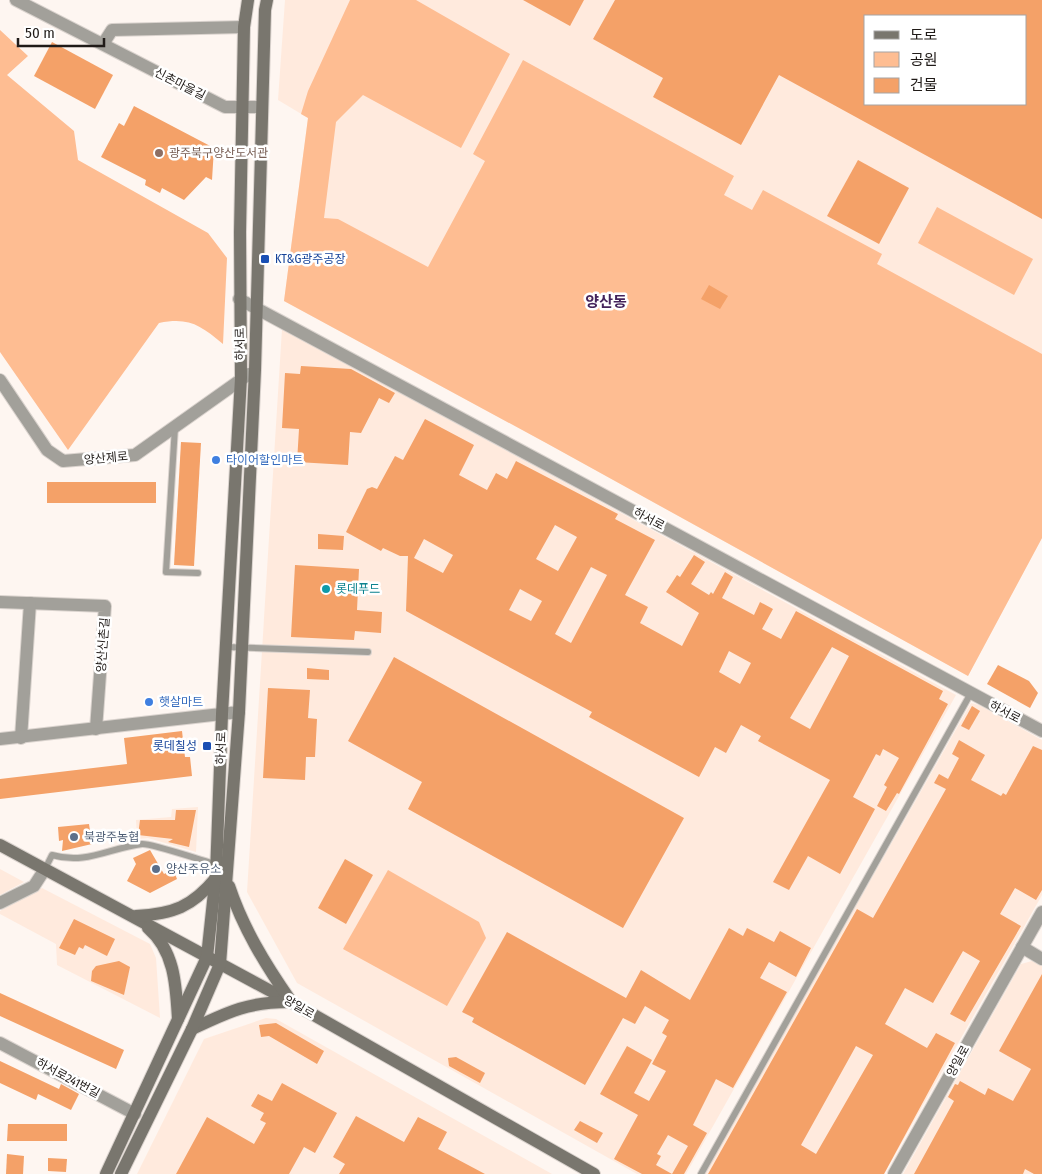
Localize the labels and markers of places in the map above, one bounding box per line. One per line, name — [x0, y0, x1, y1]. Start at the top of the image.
place label: 광주북구양산도서관 — [169, 146, 268, 160]
marker: 광주북구양산도서관 — [153, 147, 165, 159]
place label: KT&G광주공장 — [275, 252, 345, 266]
marker: KT&G광주공장 — [259, 253, 271, 265]
place label: 타이어할인마트 — [226, 453, 303, 467]
marker: 타이어할인마트 — [210, 454, 222, 466]
place label: 롯데푸드 — [336, 582, 380, 596]
marker: 롯데푸드 — [320, 583, 332, 595]
place label: 햇살마트 — [159, 695, 203, 709]
marker: 햇살마트 — [143, 696, 155, 708]
place label: 롯데칠성 — [153, 739, 197, 753]
marker: 롯데칠성 — [201, 740, 213, 752]
place label: 북광주농협 — [84, 830, 139, 844]
marker: 북광주농협 — [68, 831, 80, 843]
place label: 양산주유소 — [166, 862, 221, 876]
marker: 양산주유소 — [150, 863, 162, 875]

